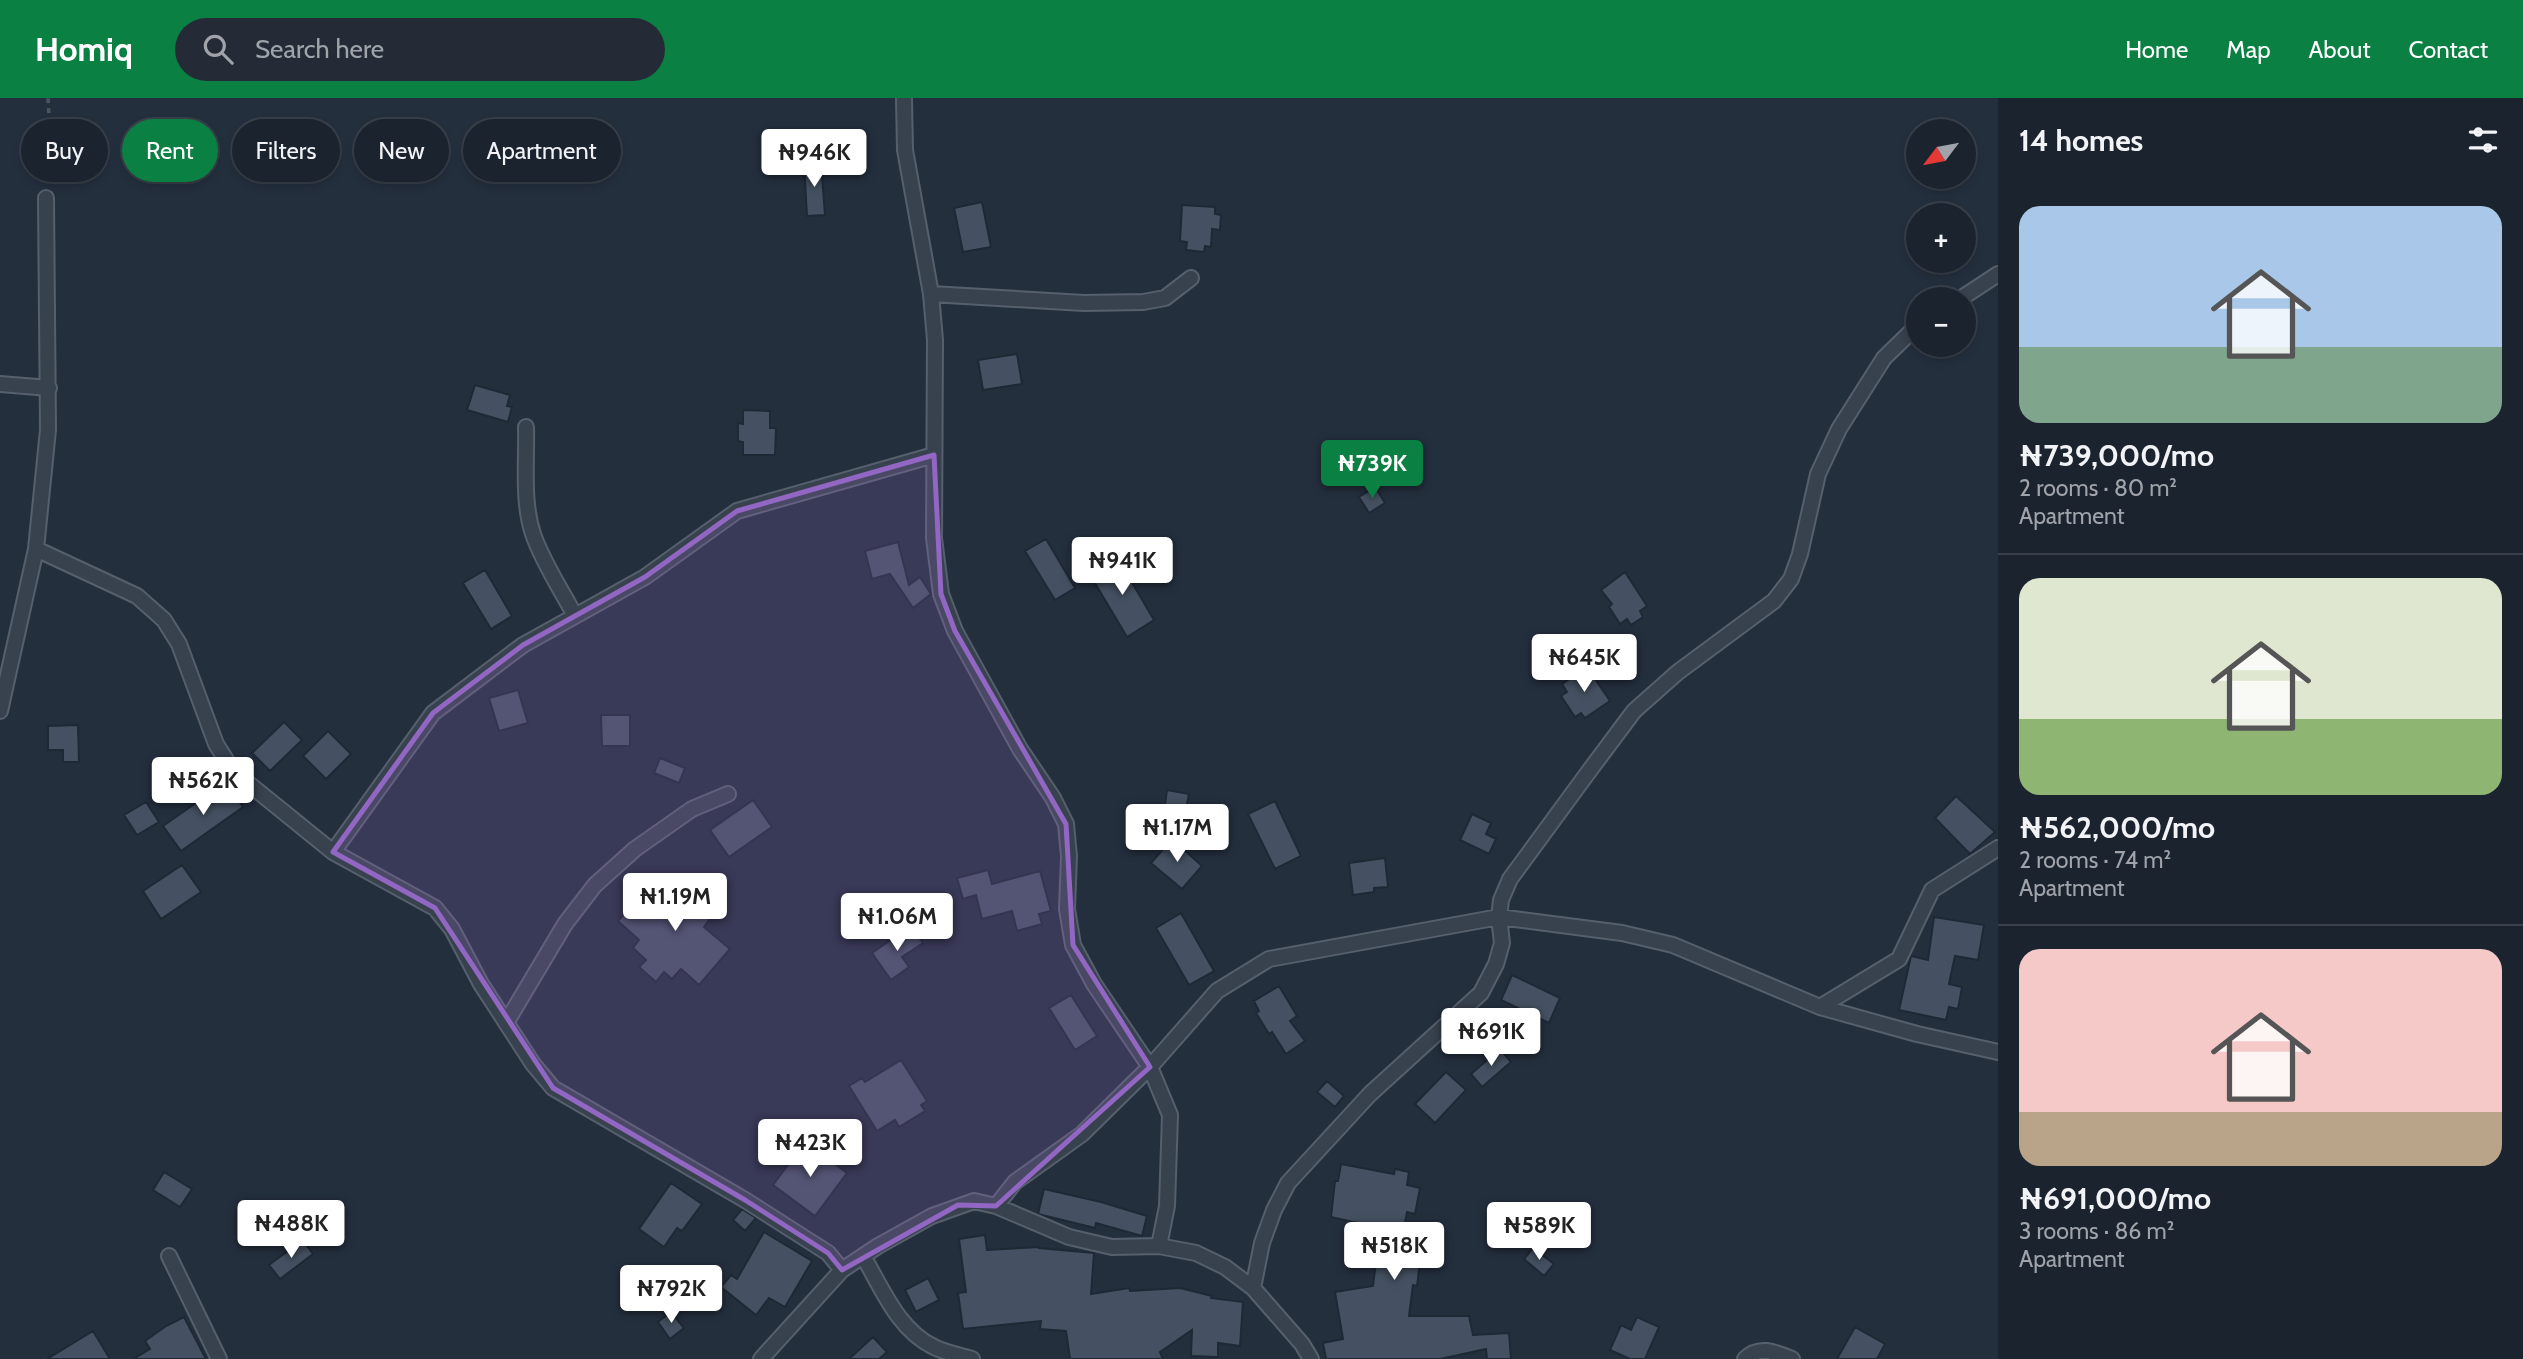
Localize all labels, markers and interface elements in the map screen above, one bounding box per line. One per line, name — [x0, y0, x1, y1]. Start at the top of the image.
search box — [175, 18, 665, 81]
text: Homiq — [35, 29, 133, 69]
icon: search — [199, 30, 237, 68]
text: Search here — [255, 33, 384, 65]
text: Home — [2125, 35, 2188, 64]
text: Map — [2226, 35, 2271, 64]
text: About — [2309, 35, 2371, 64]
text: Contact — [2409, 35, 2488, 64]
chip: Buy — [21, 119, 108, 182]
chip: Rent — [122, 119, 218, 182]
chip: Filters — [232, 119, 340, 182]
chip: New — [354, 119, 449, 182]
chip: Apartment — [463, 119, 621, 182]
north arrow — [1906, 119, 1976, 189]
map controls — [1906, 119, 1976, 357]
icon: filters — [2464, 121, 2502, 159]
text: 14 homes — [2019, 122, 2143, 159]
pin: ₦946K — [765, 130, 863, 189]
text: ₦946K — [777, 138, 851, 166]
button: + — [1906, 203, 1976, 273]
icon: home — [2198, 251, 2324, 377]
button: − — [1906, 287, 1976, 357]
text: ₦739,000/mo — [2019, 437, 2214, 474]
pin: ₦739K — [1323, 440, 1421, 500]
text: ₦739K — [1337, 449, 1407, 477]
text: 2 rooms · 80 m² — [2019, 474, 2177, 502]
text: Apartment — [2019, 502, 2124, 530]
pin: ₦941K — [1073, 538, 1171, 597]
text: ₦941K — [1088, 546, 1156, 574]
icon: home — [2198, 623, 2324, 749]
pin: ₦645K — [1535, 634, 1633, 694]
text: ₦645K — [1548, 643, 1620, 671]
pin: ₦562K — [154, 758, 252, 817]
text: ₦562K — [168, 766, 238, 794]
pin: ₦1.17M — [1120, 804, 1234, 864]
text: ₦562,000/mo — [2019, 809, 2215, 846]
text: ₦1.17M — [1142, 813, 1212, 841]
text: 2 rooms · 74 m² — [2019, 846, 2171, 874]
pin: ₦1.19M — [618, 874, 732, 933]
text: Apartment — [2019, 874, 2124, 902]
text: ₦1.19M — [639, 882, 711, 910]
pin: ₦1.06M — [840, 894, 954, 953]
text: ₦1.06M — [857, 902, 937, 930]
icon: home — [2198, 994, 2324, 1120]
pin: ₦691K — [1442, 1009, 1540, 1068]
text: ₦691K — [1457, 1017, 1525, 1045]
pin: ₦423K — [761, 1119, 859, 1179]
text: ₦423K — [774, 1128, 846, 1156]
text: ₦691,000/mo — [2019, 1180, 2211, 1217]
pin: ₦488K — [242, 1200, 340, 1260]
pin: ₦589K — [1490, 1202, 1588, 1262]
text: ₦488K — [253, 1209, 329, 1237]
text: ₦589K — [1503, 1211, 1575, 1239]
text: 3 rooms · 86 m² — [2019, 1217, 2174, 1245]
pin: ₦518K — [1345, 1222, 1443, 1282]
text: ₦518K — [1360, 1231, 1428, 1259]
text: Apartment — [2019, 1245, 2124, 1273]
pin: ₦792K — [622, 1266, 720, 1325]
text: ₦792K — [636, 1274, 706, 1302]

